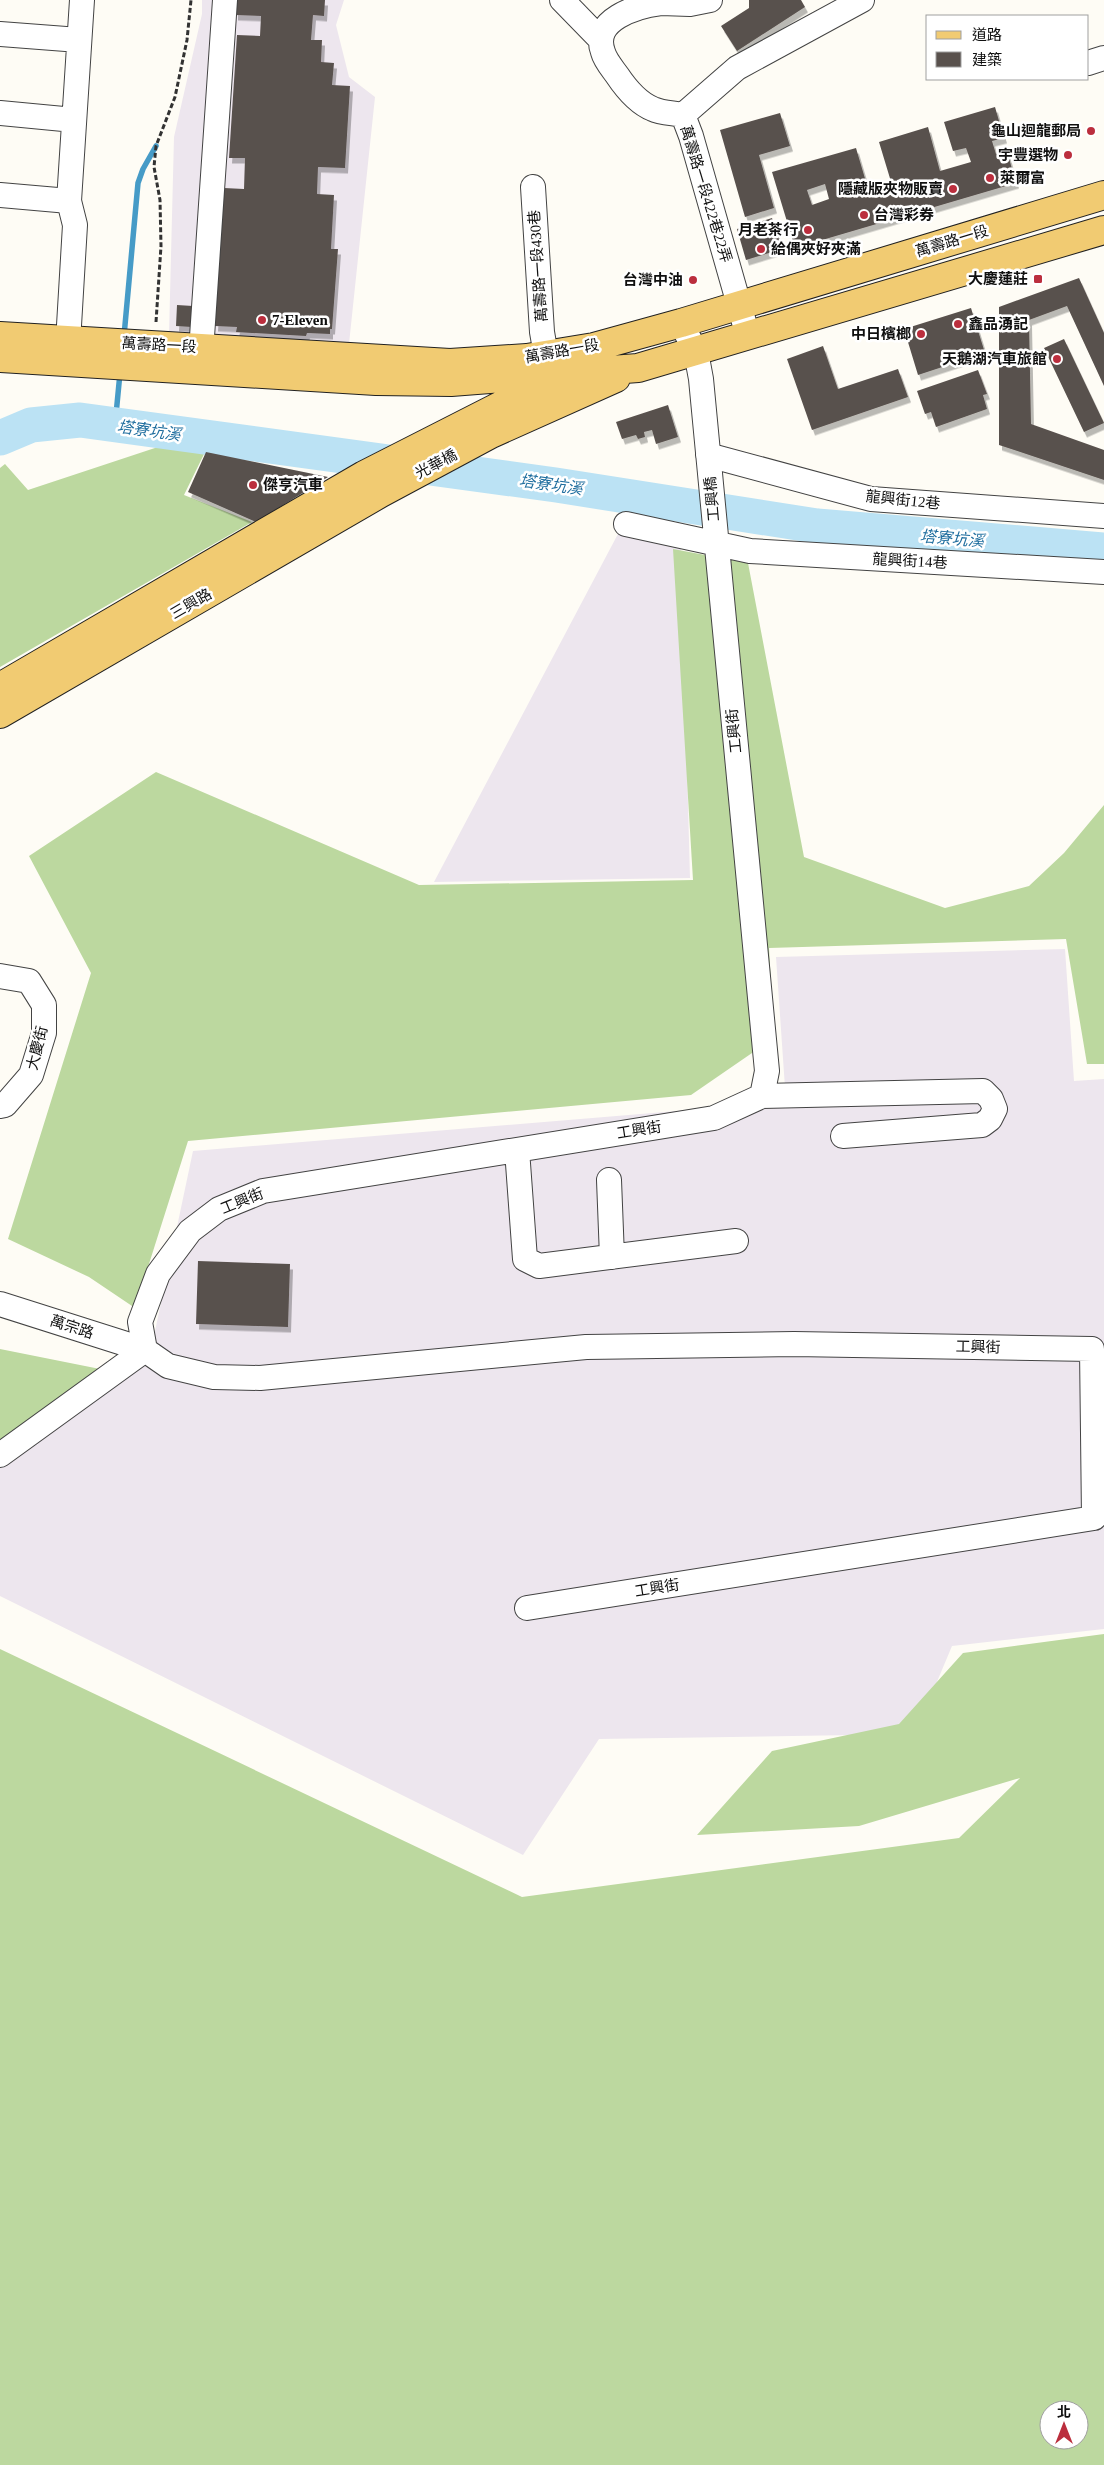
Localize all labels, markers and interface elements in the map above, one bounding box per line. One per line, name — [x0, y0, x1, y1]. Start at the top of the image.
legend — [926, 15, 1089, 80]
text: 道路 — [972, 27, 1002, 43]
text: 建築 — [972, 52, 1002, 68]
place label: 龜山迴龍郵局 — [991, 122, 1081, 139]
street label: 萬壽路一段422巷22弄 — [678, 124, 734, 264]
marker: 龜山迴龍郵局 — [1085, 125, 1097, 137]
place label: 宇豐選物 — [998, 147, 1058, 163]
marker: 宇豐選物 — [1062, 149, 1074, 161]
place label: 萊爾富 — [1000, 170, 1045, 186]
marker: 萊爾富 — [984, 172, 996, 184]
place label: 隱藏版夾物販賣 — [838, 181, 943, 197]
marker: 隱藏版夾物販賣 — [947, 183, 959, 195]
place label: 台灣彩券 — [874, 206, 934, 223]
street label: 萬壽路一段430巷 — [526, 209, 550, 323]
marker: 台灣彩券 — [858, 209, 870, 221]
place label: 月老茶行 — [738, 222, 798, 238]
street label: 萬壽路一段 — [914, 222, 990, 260]
marker: 月老茶行 — [802, 224, 814, 236]
place label: 給偶夾好夾滿 — [771, 240, 861, 257]
marker: 給偶夾好夾滿 — [755, 243, 767, 255]
place label: 大慶蓮莊 — [968, 270, 1028, 287]
place label: 台灣中油 — [623, 271, 683, 288]
marker: 大慶蓮莊 — [1032, 273, 1044, 285]
marker: 台灣中油 — [687, 274, 699, 286]
place label: 7-Eleven — [272, 312, 328, 328]
marker: 7-Eleven — [256, 314, 268, 326]
place label: 鑫品湧記 — [968, 316, 1028, 332]
marker: 鑫品湧記 — [952, 318, 964, 330]
place label: 中日檳榔 — [851, 325, 911, 342]
marker: 中日檳榔 — [915, 328, 927, 340]
street label: 萬壽路一段 — [121, 335, 197, 355]
street label: 萬壽路一段 — [524, 337, 600, 365]
place label: 天鵝湖汽車旅館 — [942, 350, 1047, 367]
marker: 天鵝湖汽車旅館 — [1051, 353, 1063, 365]
water label: 塔寮坑溪 — [116, 418, 184, 444]
street label: 光華橋 — [412, 446, 460, 482]
water label: 塔寮坑溪 — [518, 472, 586, 498]
place label: 傑亨汽車 — [263, 476, 323, 493]
street label: 工興橋 — [702, 476, 722, 522]
marker: 傑亨汽車 — [247, 479, 259, 491]
street label: 龍興街12巷 — [865, 487, 941, 512]
water label: 塔寮坑溪 — [919, 527, 987, 550]
street label: 龍興街14巷 — [872, 550, 948, 571]
street label: 三興路 — [168, 586, 214, 622]
street label: 工興街 — [724, 708, 744, 754]
street label: 大慶街 — [23, 1024, 50, 1072]
street label: 工興街 — [616, 1119, 662, 1141]
street label: 工興街 — [218, 1185, 266, 1217]
street label: 萬宗路 — [48, 1312, 96, 1342]
street label: 工興街 — [955, 1339, 1001, 1355]
street label: 工興街 — [634, 1577, 680, 1599]
north arrow — [1039, 2400, 1089, 2450]
text: 北 — [1057, 2405, 1071, 2420]

